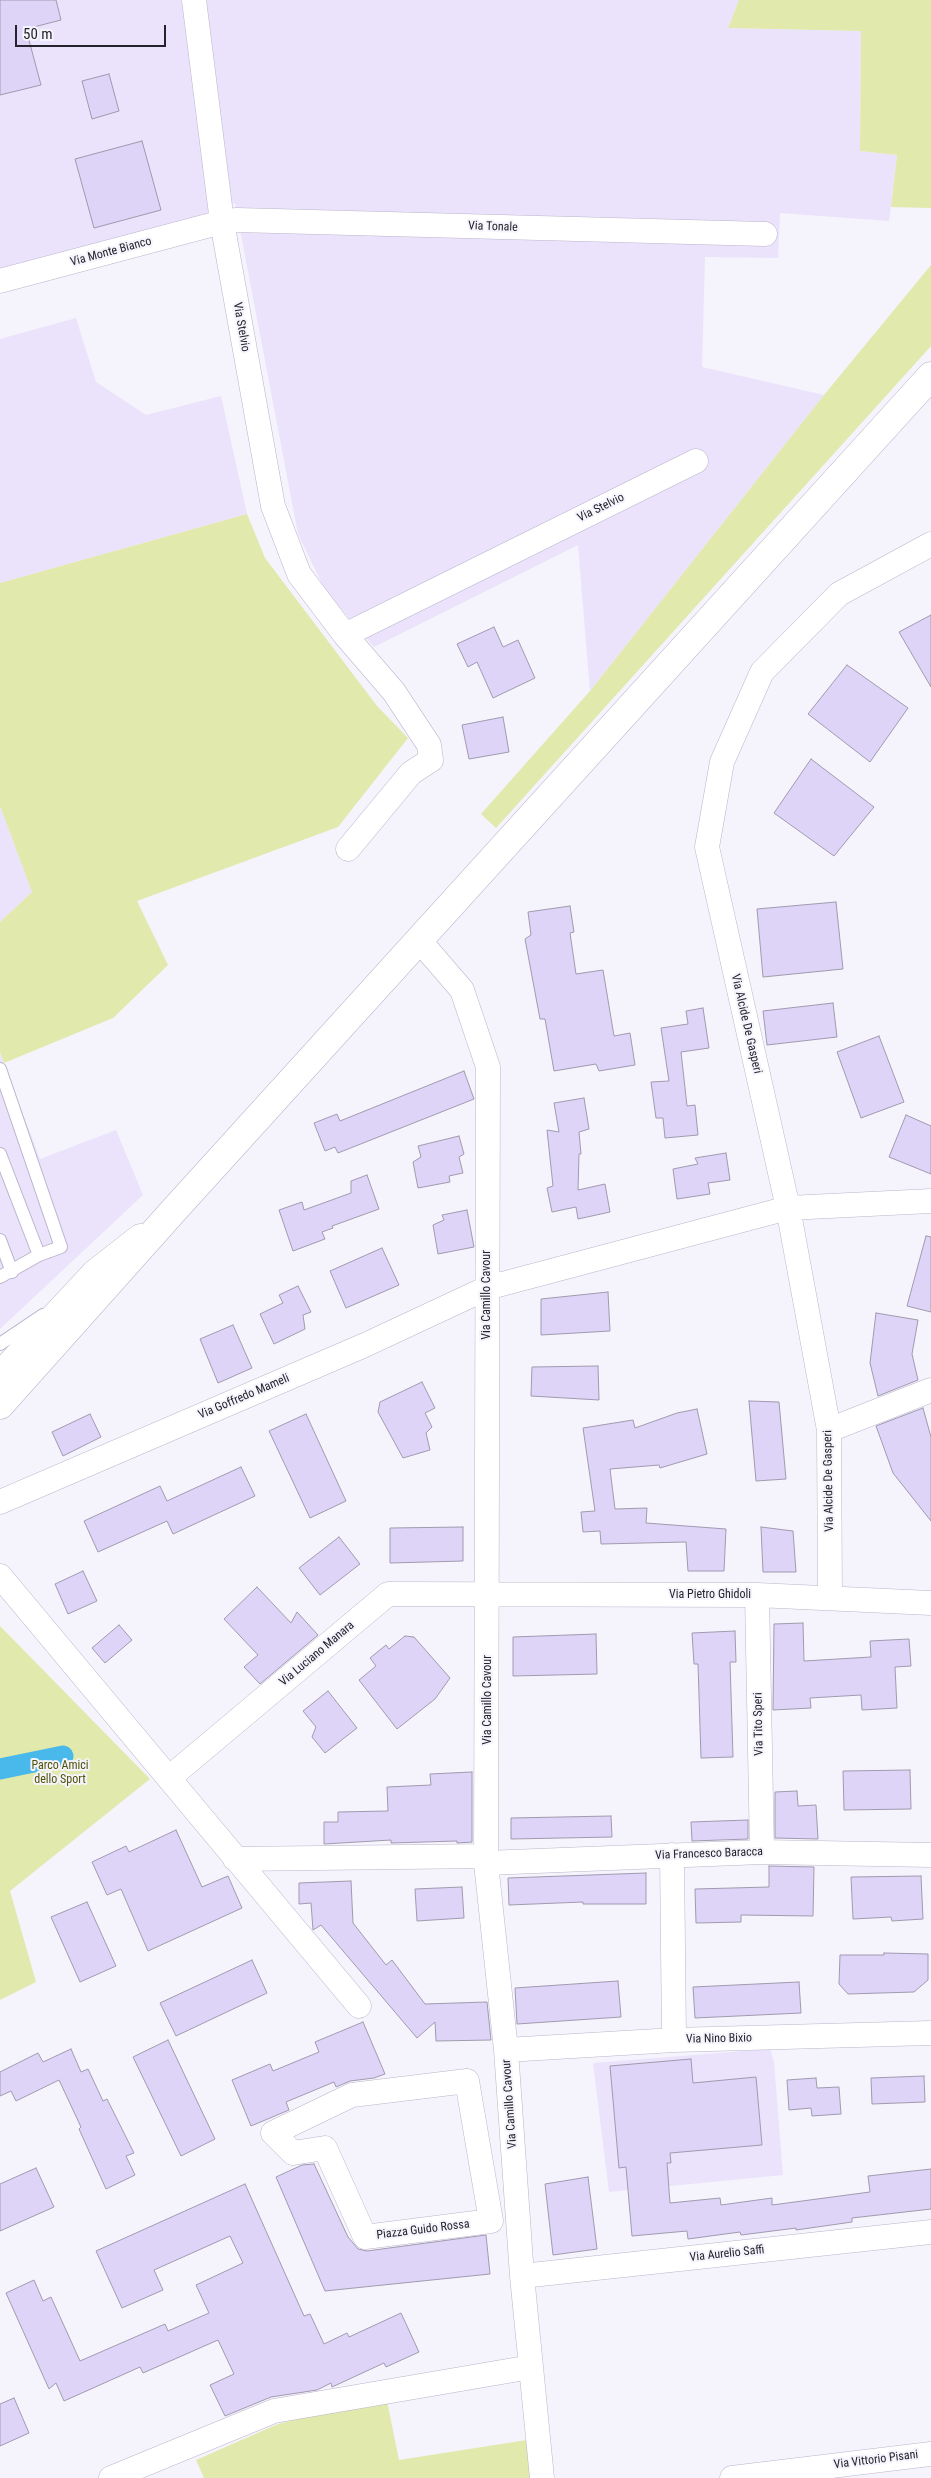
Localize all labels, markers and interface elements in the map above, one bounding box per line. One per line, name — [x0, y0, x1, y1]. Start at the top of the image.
scale bar — [18, 15, 169, 47]
text: 50 m — [23, 25, 53, 43]
street label: Via Tonale — [468, 219, 518, 235]
street label: Via Monte Bianco — [69, 234, 153, 270]
street label: Via Stelvio — [230, 301, 252, 353]
street label: Via Stelvio — [575, 491, 627, 525]
street label: Via Alcide De Gasperi — [728, 973, 764, 1075]
street label: Via Camillo Cavour — [480, 1250, 494, 1340]
street label: Via Goffredo Mameli — [196, 1371, 292, 1423]
street label: Via Alcide De Gasperi — [821, 1430, 837, 1532]
street label: Via Pietro Ghidoli — [669, 1588, 751, 1602]
street label: Via Luciano Manara — [277, 1618, 357, 1690]
street label: Via Camillo Cavour — [481, 1655, 495, 1745]
street label: Via Tito Speri — [751, 1692, 767, 1756]
park label: Parco Amici dello Sport — [31, 1759, 89, 1787]
street label: Via Francesco Baracca — [655, 1845, 763, 1863]
street label: Via Nino Bixio — [686, 2031, 752, 2047]
street label: Via Camillo Cavour — [500, 2059, 520, 2149]
street label: Piazza Guido Rossa — [376, 2217, 470, 2243]
street label: Via Aurelio Saffi — [689, 2243, 765, 2265]
street label: Via Vittorio Pisani — [833, 2448, 919, 2472]

